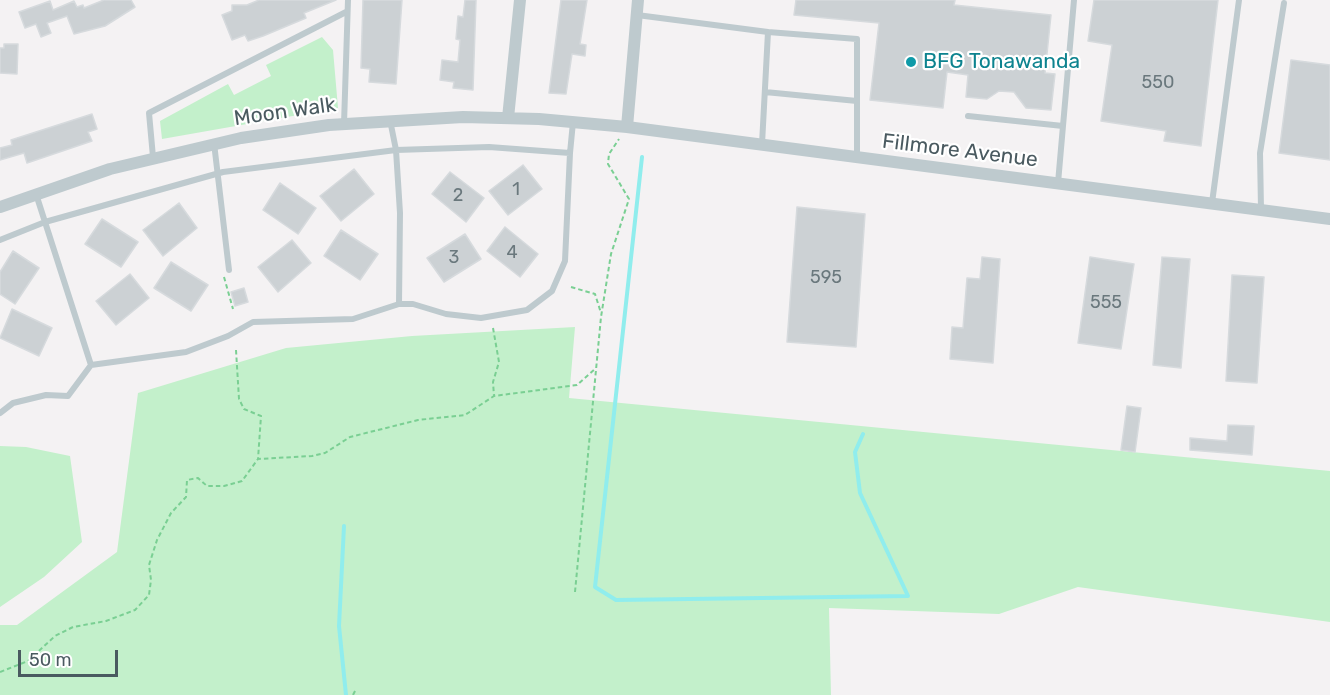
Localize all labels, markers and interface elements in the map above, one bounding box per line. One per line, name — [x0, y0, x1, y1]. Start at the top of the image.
place label: BFG Tonawanda — [923, 49, 1080, 75]
marker: BFG Tonawanda — [904, 55, 918, 69]
house number: 550 — [1142, 72, 1174, 94]
street label: Moon Walk — [232, 92, 338, 132]
street label: Fillmore Avenue — [881, 129, 1039, 173]
house number: 1 — [512, 179, 520, 201]
house number: 2 — [453, 185, 463, 207]
house number: 4 — [506, 242, 518, 264]
house number: 3 — [449, 247, 459, 269]
house number: 595 — [810, 267, 842, 289]
house number: 555 — [1090, 292, 1122, 314]
scale bar — [21, 638, 122, 676]
text: 50 m — [29, 649, 72, 671]

